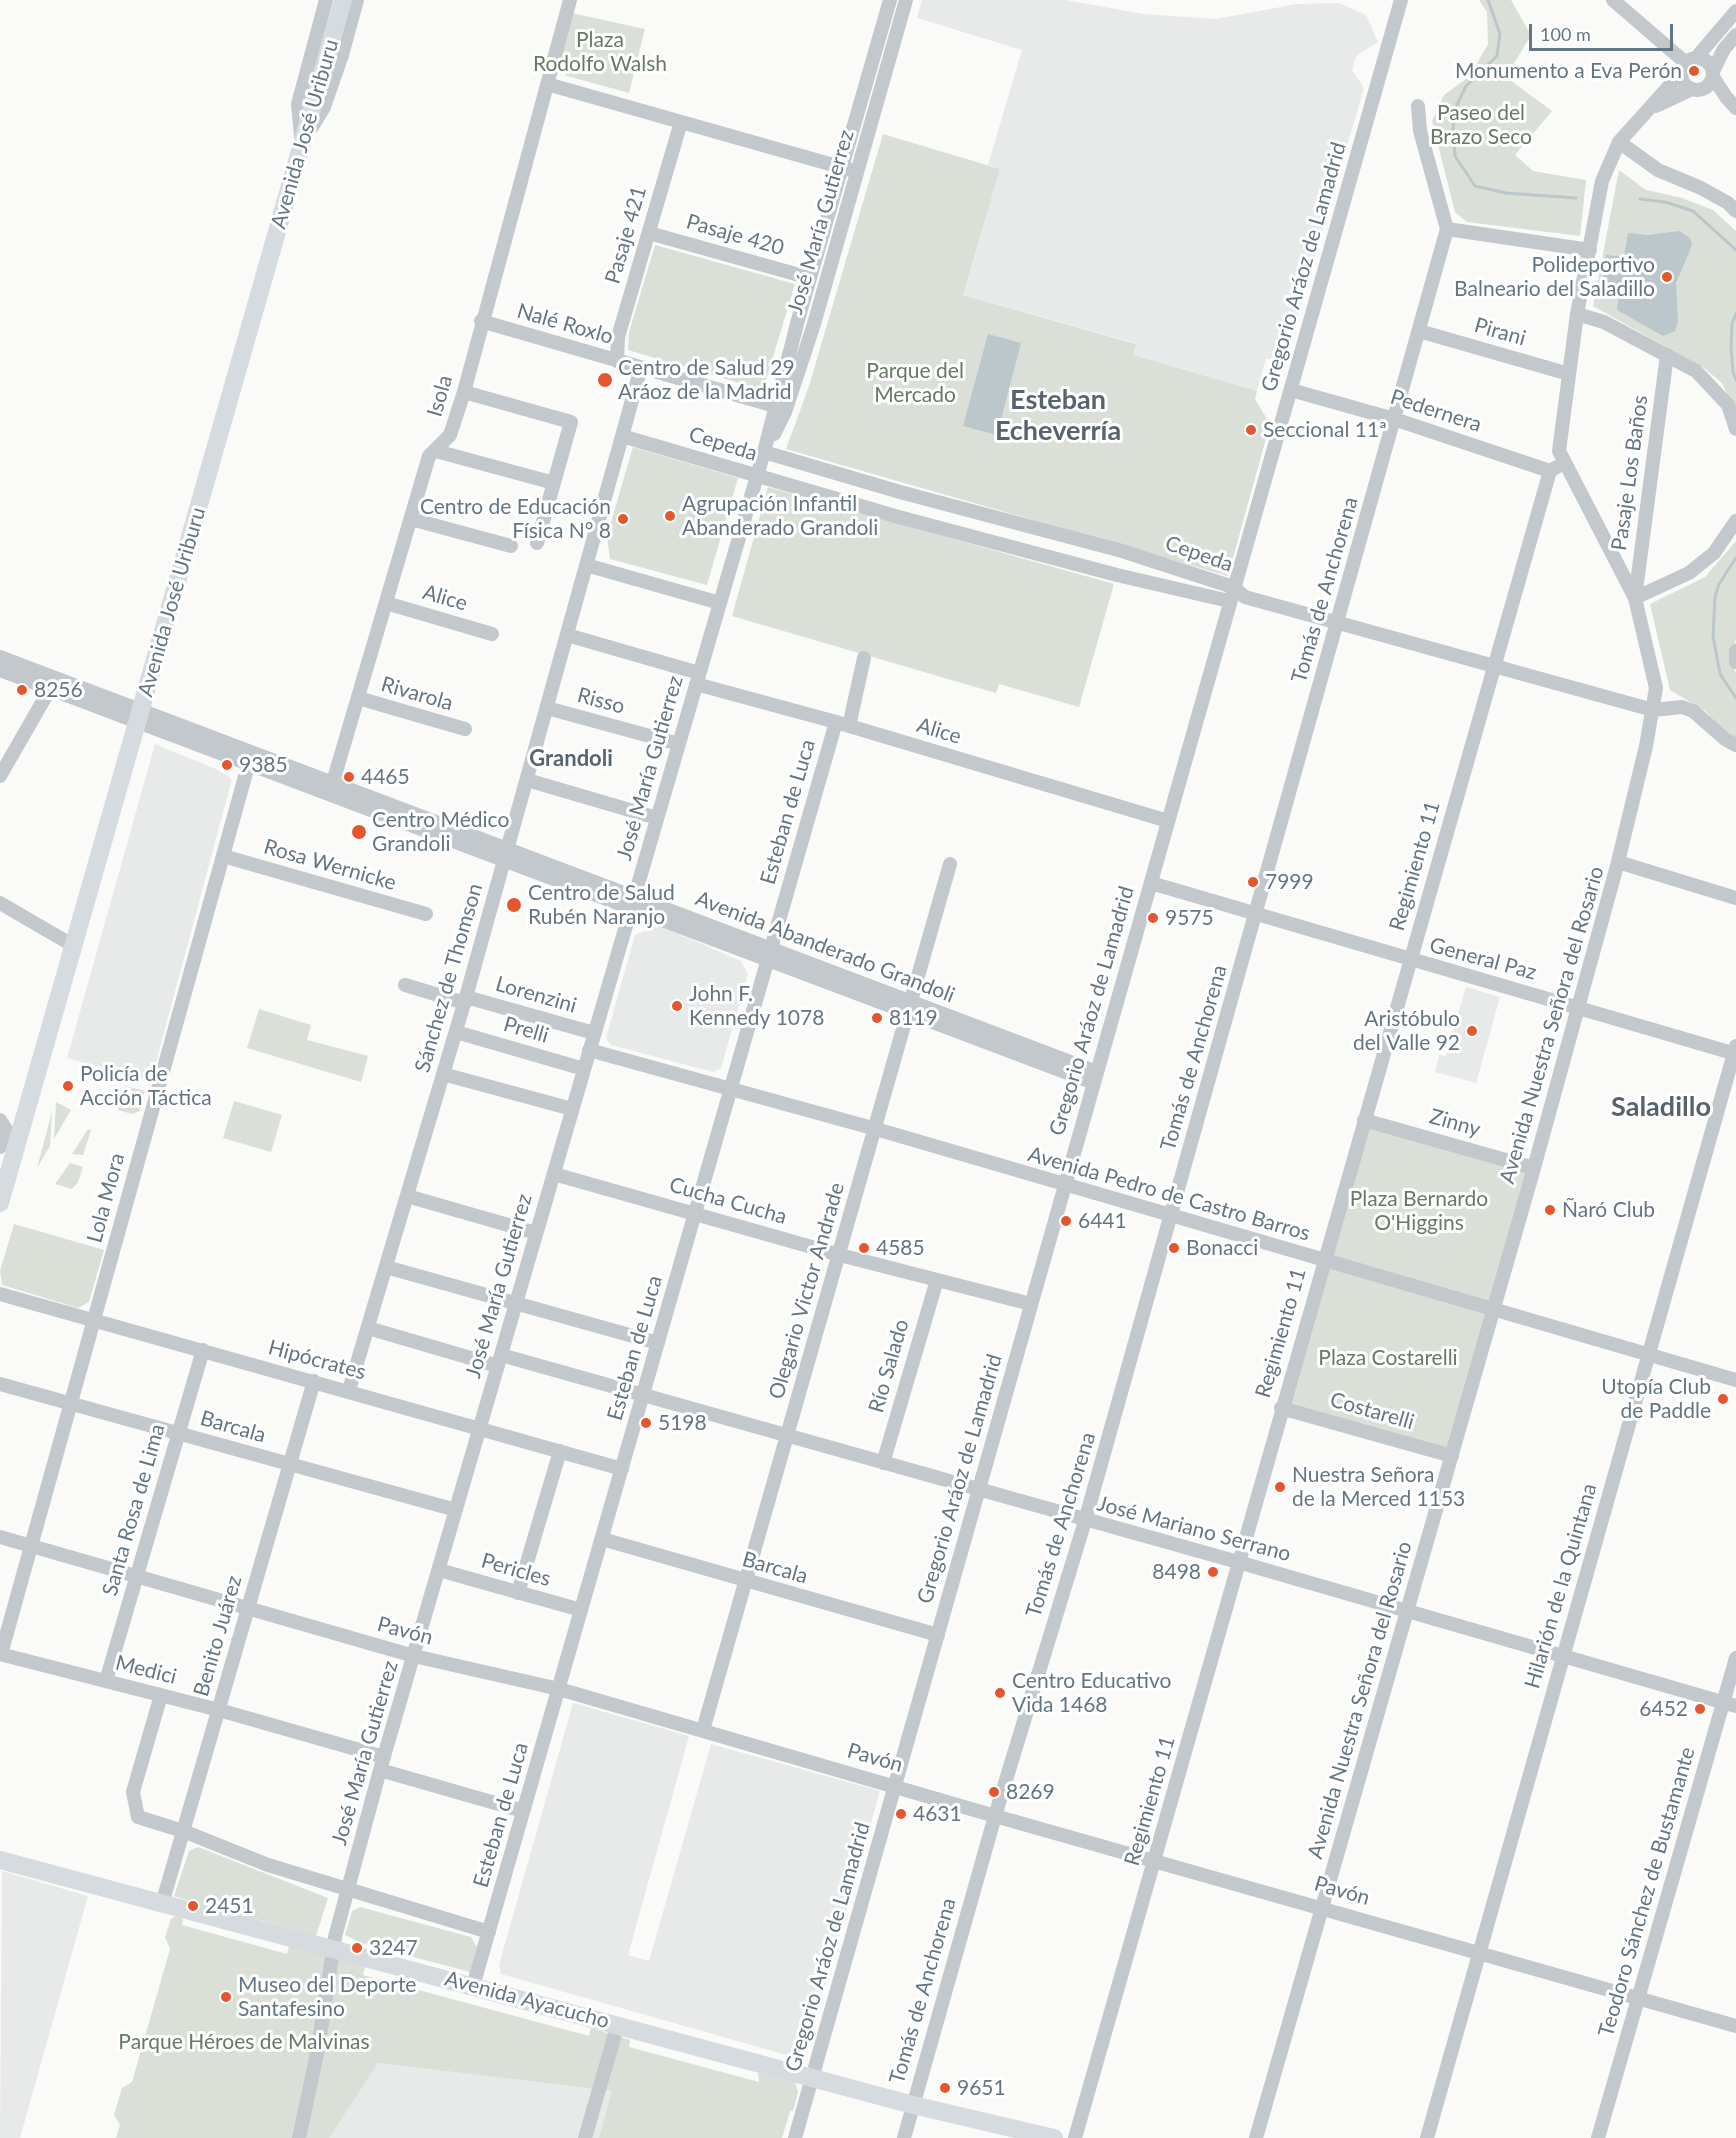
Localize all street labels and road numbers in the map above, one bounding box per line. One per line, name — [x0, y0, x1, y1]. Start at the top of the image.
street label: Avenida José Uriburu — [266, 36, 344, 232]
street label: José María Gutierrez — [783, 127, 859, 317]
street label: Gregorio Aráoz de Lamadrid — [1256, 139, 1352, 395]
street label: Pasaje 421 — [600, 183, 652, 287]
street label: Pasaje 420 — [683, 209, 787, 261]
street label: Nalé Roxlo — [514, 298, 616, 350]
street label: Pirani — [1471, 313, 1529, 351]
street label: Isola — [422, 372, 458, 420]
street label: Pedernera — [1387, 384, 1485, 438]
street label: Pasaje Los Baños — [1607, 394, 1653, 552]
street label: Cepeda — [686, 422, 760, 466]
street label: Tomás de Anchorena — [1286, 494, 1364, 686]
street label: Avenida José Uriburu — [133, 504, 211, 700]
street label: Cepeda — [1162, 531, 1236, 577]
street label: Alice — [420, 580, 470, 616]
street label: Rivarola — [378, 672, 456, 716]
street label: José María Gutierrez — [612, 673, 688, 863]
street label: Risso — [574, 683, 628, 719]
street label: Alice — [914, 712, 964, 750]
street label: Esteban de Luca — [755, 737, 821, 887]
street label: Regimiento 11 — [1384, 798, 1446, 934]
street label: Rosa Wernicke — [261, 834, 399, 896]
street label: Avenida Nuestra Señora del Rosario — [1495, 863, 1609, 1187]
street label: Sánchez de Thomson — [410, 881, 488, 1075]
street label: Gregorio Aráoz de Lamadrid — [1044, 883, 1140, 1139]
street label: Avenida Abanderado Grandoli — [692, 886, 958, 1008]
street label: General Paz — [1427, 933, 1539, 985]
street label: Tomás de Anchorena — [1155, 962, 1233, 1154]
street label: Lorenzini — [493, 971, 579, 1019]
street label: Prelli — [501, 1012, 551, 1048]
street label: Zinny — [1427, 1104, 1483, 1142]
street label: Avenida Pedro de Castro Barros — [1025, 1142, 1313, 1246]
street label: Lola Mora — [82, 1150, 130, 1246]
street label: Cucha Cucha — [666, 1172, 790, 1230]
street label: Olegario Victor Andrade — [764, 1180, 850, 1402]
street label: José María Gutierrez — [461, 1191, 537, 1381]
street label: Regimiento 11 — [1250, 1265, 1312, 1401]
street label: Esteban de Luca — [602, 1273, 668, 1423]
street label: Río Salado — [864, 1316, 914, 1416]
street label: Hipócrates — [265, 1335, 369, 1385]
street label: Gregorio Aráoz de Lamadrid — [912, 1351, 1008, 1607]
street label: Costarelli — [1327, 1387, 1417, 1435]
street label: Barcala — [197, 1406, 269, 1448]
street label: Santa Rosa de Lima — [97, 1421, 171, 1599]
street label: Tomás de Anchorena — [1021, 1429, 1101, 1621]
street label: Hilarión de la Quintana — [1520, 1481, 1602, 1691]
street label: José Mariano Serrano — [1094, 1491, 1294, 1567]
street label: Avenida Nuestra Señora del Rosario — [1303, 1538, 1417, 1862]
street label: Barcala — [739, 1547, 811, 1589]
street label: Pericles — [478, 1548, 554, 1592]
street label: Benito Juárez — [189, 1573, 247, 1699]
street label: Pavón — [374, 1611, 436, 1651]
street label: Medici — [113, 1650, 179, 1690]
street label: José María Gutierrez — [327, 1658, 403, 1848]
street label: Regimiento 11 — [1119, 1733, 1181, 1869]
street label: Pavón — [844, 1738, 906, 1778]
street label: Esteban de Luca — [468, 1740, 534, 1890]
street label: Teodoro Sánchez de Bustamante — [1594, 1744, 1700, 2040]
street label: Gregorio Aráoz de Lamadrid — [780, 1819, 876, 2075]
street label: Pavón — [1311, 1871, 1373, 1911]
street label: Tomás de Anchorena — [884, 1895, 962, 2087]
street label: Avenida Ayacucho — [442, 1966, 612, 2034]

